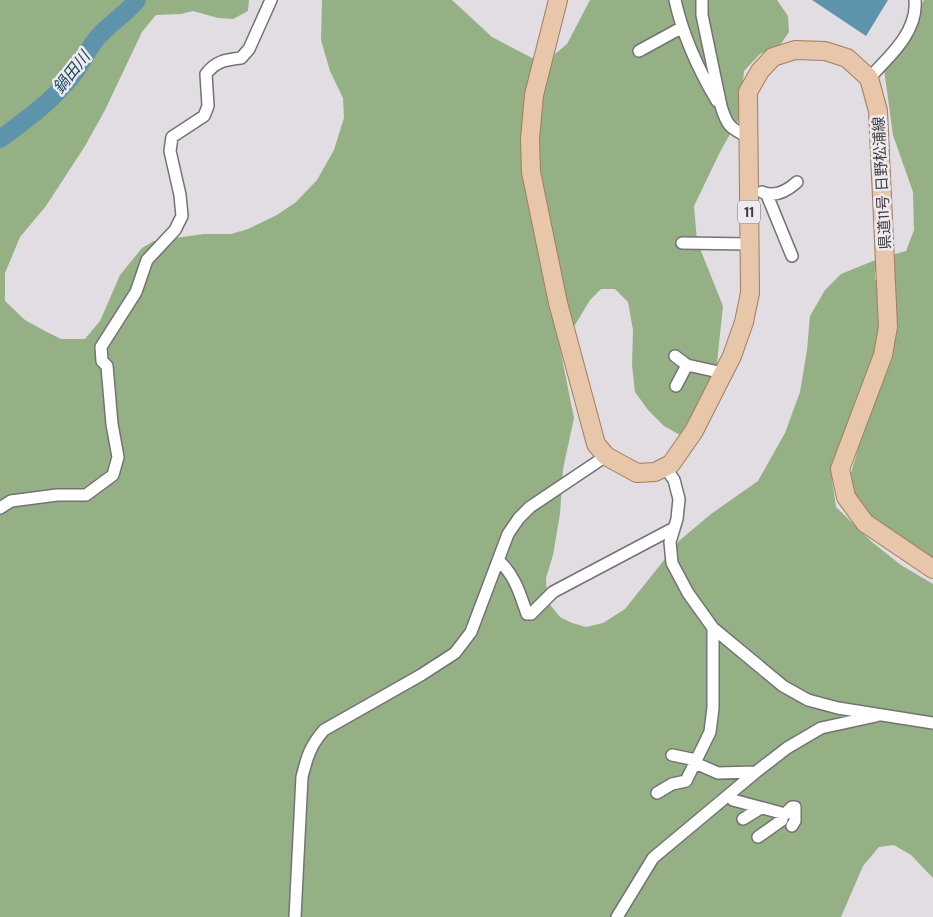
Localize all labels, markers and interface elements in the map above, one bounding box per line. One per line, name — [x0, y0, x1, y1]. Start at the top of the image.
water label: 鍋田川 — [48, 45, 96, 98]
street label: 県道11号 日野松浦線 — [869, 116, 895, 250]
road number: 11 — [738, 200, 760, 223]

